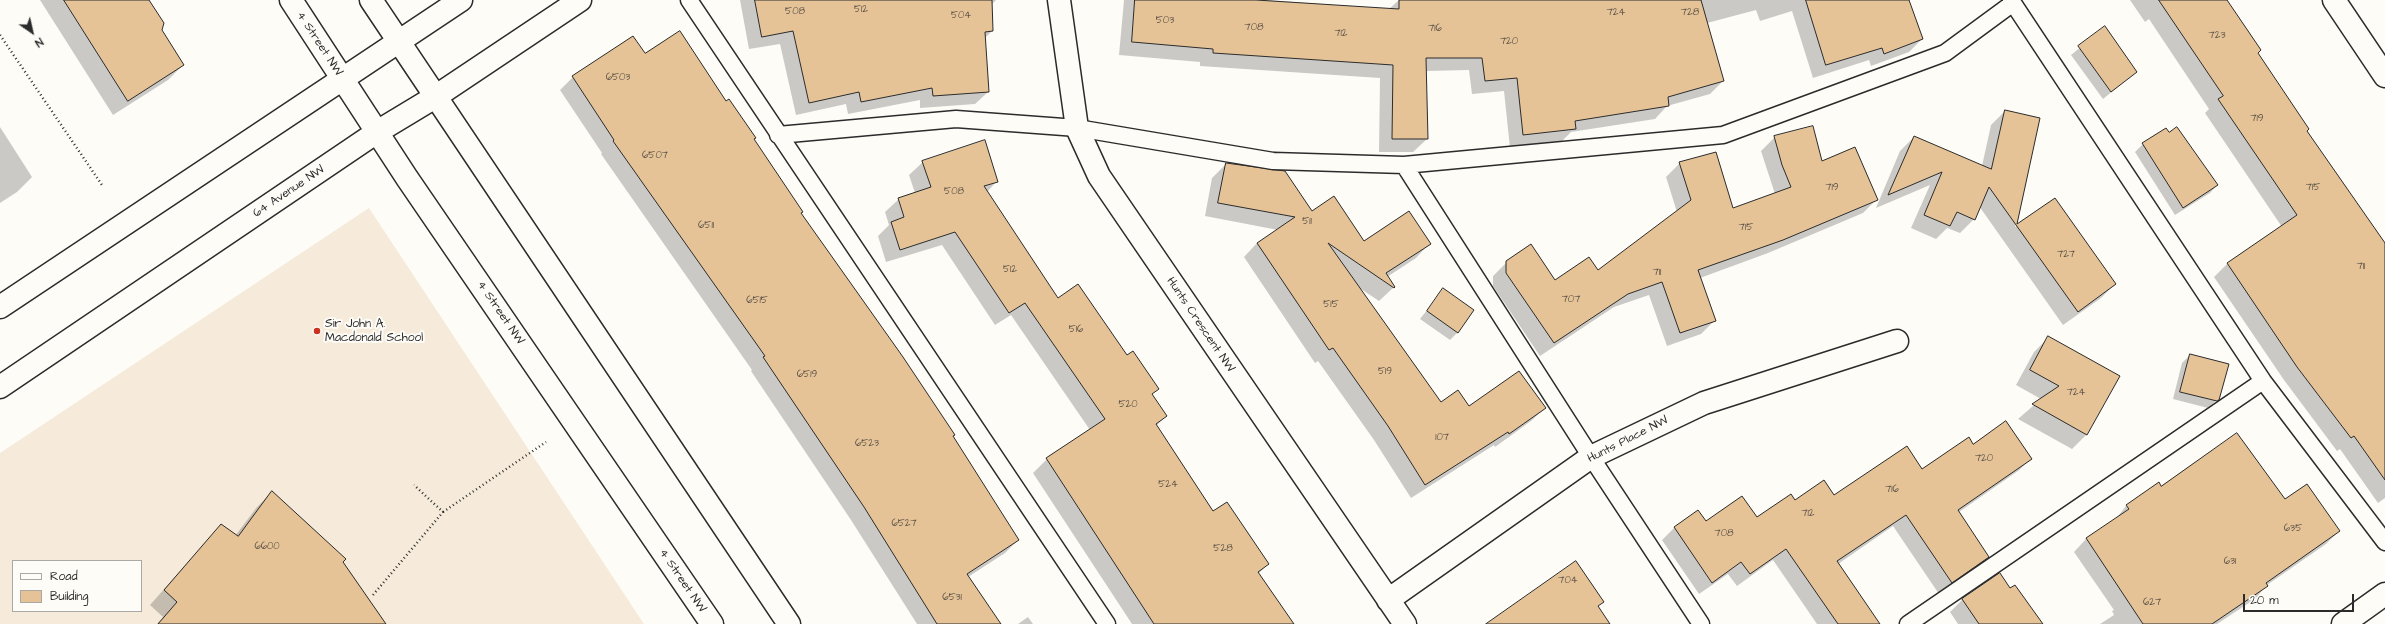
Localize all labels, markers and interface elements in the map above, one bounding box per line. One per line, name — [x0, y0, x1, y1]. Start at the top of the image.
house number: 512 — [854, 4, 868, 16]
house number: 508 — [785, 6, 805, 18]
house number: 724 — [1607, 7, 1625, 19]
house number: 728 — [1681, 7, 1699, 19]
street label: 4 Street NW — [293, 9, 345, 79]
house number: 504 — [951, 10, 971, 22]
north arrow — [12, 12, 52, 52]
house number: 503 — [1156, 15, 1174, 27]
house number: 708 — [1245, 22, 1263, 34]
house number: 716 — [1428, 23, 1442, 35]
house number: 712 — [1334, 28, 1348, 40]
house number: 723 — [2209, 30, 2225, 42]
text: N — [32, 34, 46, 51]
house number: 720 — [1500, 36, 1518, 48]
house number: 6503 — [606, 72, 630, 84]
house number: 719 — [2250, 113, 2264, 125]
house number: 6507 — [642, 150, 668, 162]
street label: 64 Avenue NW — [251, 163, 327, 221]
house number: 719 — [1825, 182, 1839, 194]
house number: 715 — [2306, 182, 2320, 194]
house number: 508 — [944, 186, 964, 198]
house number: 511 — [1302, 216, 1312, 228]
house number: 6511 — [698, 220, 714, 232]
house number: 715 — [1739, 222, 1753, 234]
house number: 727 — [2057, 249, 2075, 261]
house number: 711 — [2357, 261, 2365, 273]
house number: 512 — [1003, 264, 1017, 276]
house number: 711 — [1653, 267, 1661, 279]
street label: Hunts Crescent NW — [1163, 275, 1237, 375]
street label: 4 Street NW — [473, 278, 527, 348]
house number: 707 — [1562, 294, 1580, 306]
house number: 6515 — [746, 295, 768, 307]
house number: 515 — [1323, 299, 1339, 311]
place label: Sir John A. Macdonald School — [325, 317, 423, 345]
house number: 516 — [1069, 324, 1083, 336]
marker: Sir John A. Macdonald School — [312, 326, 322, 336]
house number: 519 — [1378, 366, 1392, 378]
house number: 6519 — [797, 369, 817, 381]
house number: 724 — [2067, 387, 2085, 399]
house number: 520 — [1118, 399, 1138, 411]
street label: Hunts Place NW — [1585, 414, 1671, 466]
house number: 107 — [1435, 432, 1449, 444]
house number: 6523 — [855, 438, 879, 450]
house number: 720 — [1975, 453, 1993, 465]
house number: 524 — [1158, 479, 1178, 491]
house number: 716 — [1885, 484, 1899, 496]
house number: 712 — [1801, 508, 1815, 520]
house number: 6527 — [891, 518, 917, 530]
house number: 635 — [2284, 523, 2302, 535]
house number: 708 — [1715, 528, 1733, 540]
house number: 6600 — [254, 541, 280, 553]
house number: 528 — [1213, 543, 1233, 555]
street label: 4 Street NW — [655, 546, 709, 616]
house number: 631 — [2224, 556, 2236, 568]
legend — [12, 560, 142, 612]
text: Road — [50, 568, 78, 585]
house number: 704 — [1558, 575, 1578, 587]
scale bar — [2245, 586, 2356, 612]
text: Building — [50, 588, 88, 605]
house number: 6531 — [942, 592, 962, 604]
text: 20 m — [2250, 592, 2279, 609]
house number: 627 — [2143, 597, 2161, 609]

